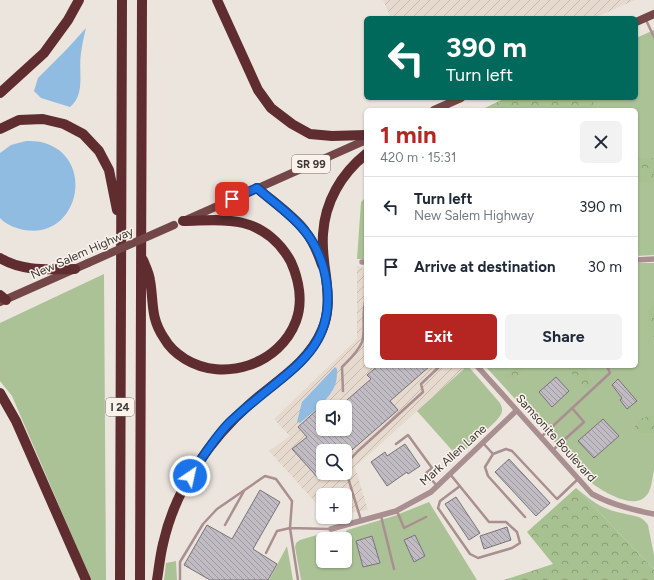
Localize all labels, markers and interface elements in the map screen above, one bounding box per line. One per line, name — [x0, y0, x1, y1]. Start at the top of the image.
text: 390 m — [446, 30, 527, 64]
icon: left — [380, 32, 432, 84]
text: Turn left — [446, 64, 513, 86]
text: 1 min — [380, 120, 437, 149]
button: close — [580, 121, 622, 163]
text: 420 m · 15:31 — [380, 150, 456, 165]
road number: SR 99 — [292, 155, 330, 173]
pin — [215, 182, 249, 216]
icon: arrive — [221, 188, 243, 210]
text: Turn left — [414, 190, 472, 208]
icon: left — [380, 196, 402, 218]
text: 390 m — [579, 198, 622, 216]
text: New Salem Highway — [414, 208, 534, 223]
street label: New Salem Highway — [28, 224, 136, 282]
icon: arrive — [380, 256, 402, 278]
text: Arrive at destination — [414, 258, 555, 276]
text: 30 m — [588, 258, 622, 276]
button: Exit — [380, 314, 497, 360]
button: Share — [505, 314, 622, 360]
street label: Samsonite Boulevard — [513, 391, 599, 485]
road number: I 24 — [106, 398, 134, 416]
map controls — [316, 400, 352, 568]
button: sound — [316, 400, 352, 436]
street label: Mark Allen Lane — [417, 421, 489, 488]
button: search — [316, 444, 352, 480]
position arrow — [169, 455, 211, 497]
button: + — [316, 488, 352, 524]
button: − — [316, 532, 352, 568]

